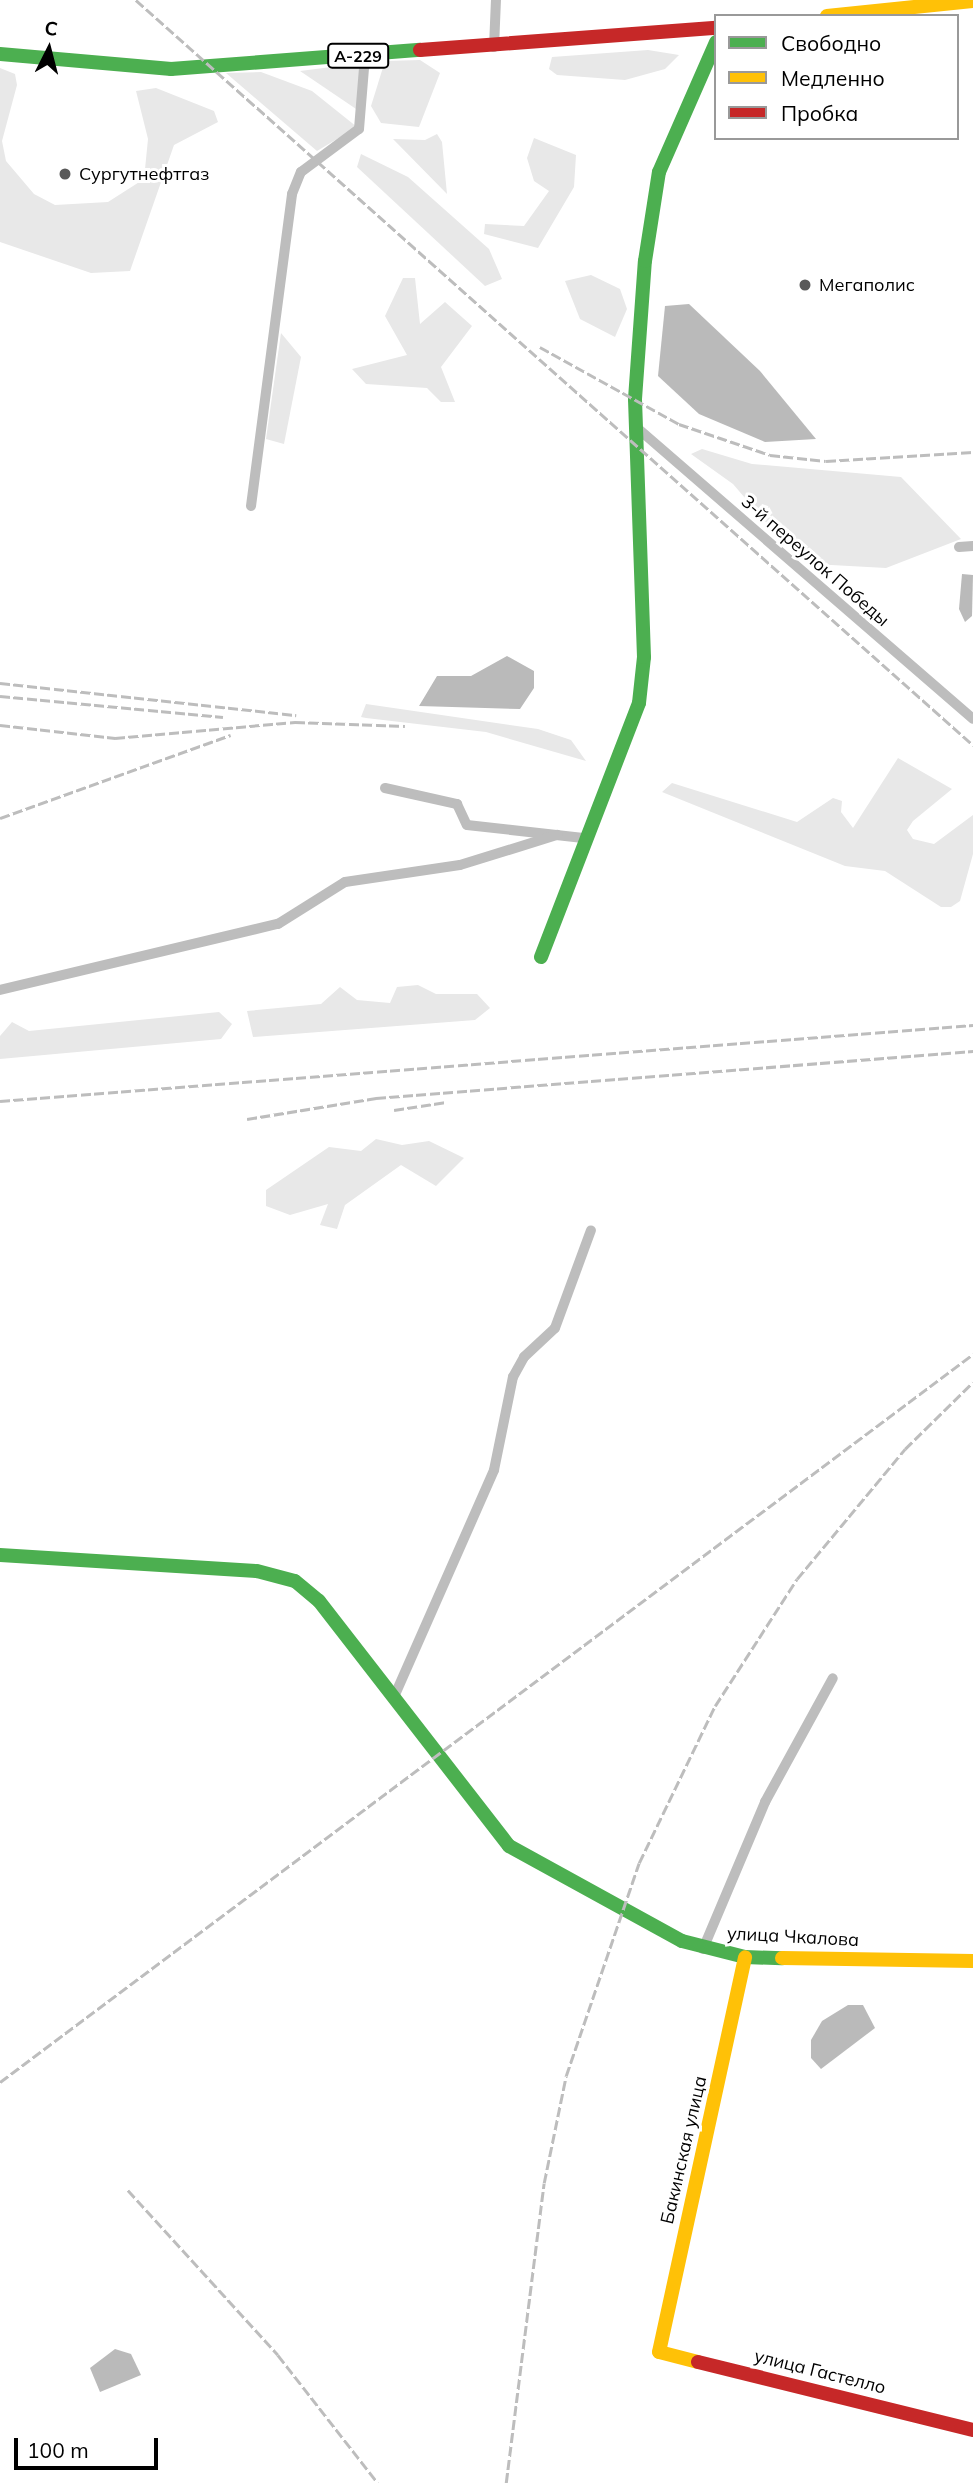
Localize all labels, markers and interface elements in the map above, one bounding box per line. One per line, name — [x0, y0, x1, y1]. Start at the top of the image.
north arrow — [14, 14, 84, 84]
legend — [714, 14, 959, 140]
text: С — [43, 15, 59, 41]
text: Свободно — [781, 30, 881, 56]
road number: А-229 — [326, 44, 390, 68]
text: Медленно — [781, 65, 885, 91]
text: Пробка — [781, 100, 858, 126]
place label: Сургутнефтгаз — [79, 163, 209, 185]
marker: Сургутнефтгаз — [57, 166, 73, 182]
place label: Мегаполис — [819, 274, 915, 296]
marker: Мегаполис — [797, 277, 813, 293]
street label: 3-й переулок Победы — [737, 491, 893, 631]
street label: улица Чкалова — [726, 1923, 860, 1951]
street label: Бакинская улица — [656, 2074, 712, 2226]
street label: улица Гастелло — [752, 2345, 888, 2399]
scale bar — [18, 2424, 161, 2468]
text: 100 m — [27, 2437, 89, 2463]

